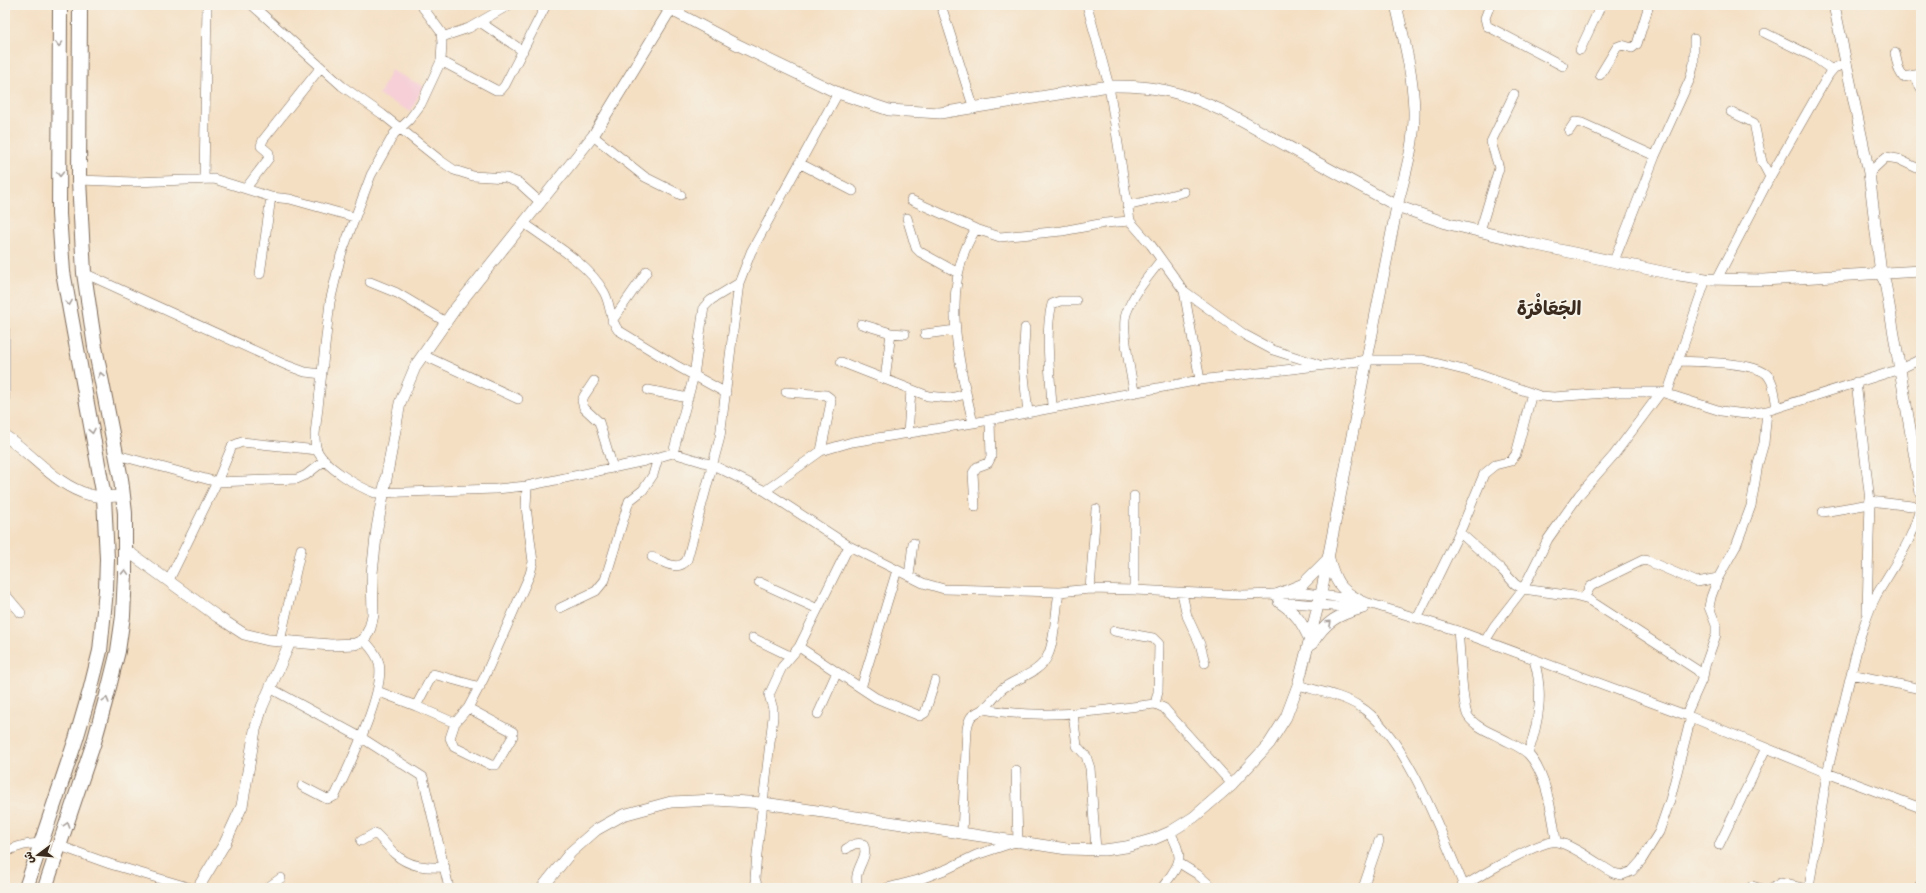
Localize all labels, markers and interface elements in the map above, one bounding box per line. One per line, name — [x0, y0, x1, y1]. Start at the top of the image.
one-way arrow — [55, 41, 63, 47]
one-way arrow — [55, 171, 64, 177]
district label: الجَعَافْرَة — [1517, 293, 1581, 321]
one-way arrow — [64, 300, 73, 306]
one-way arrow — [97, 372, 106, 378]
one-way arrow — [88, 428, 96, 434]
one-way arrow — [121, 569, 129, 575]
one-way arrow — [1324, 621, 1331, 628]
one-way arrow — [101, 697, 109, 704]
one-way arrow — [62, 821, 70, 828]
north arrow — [18, 835, 58, 875]
text: ش — [20, 850, 37, 866]

